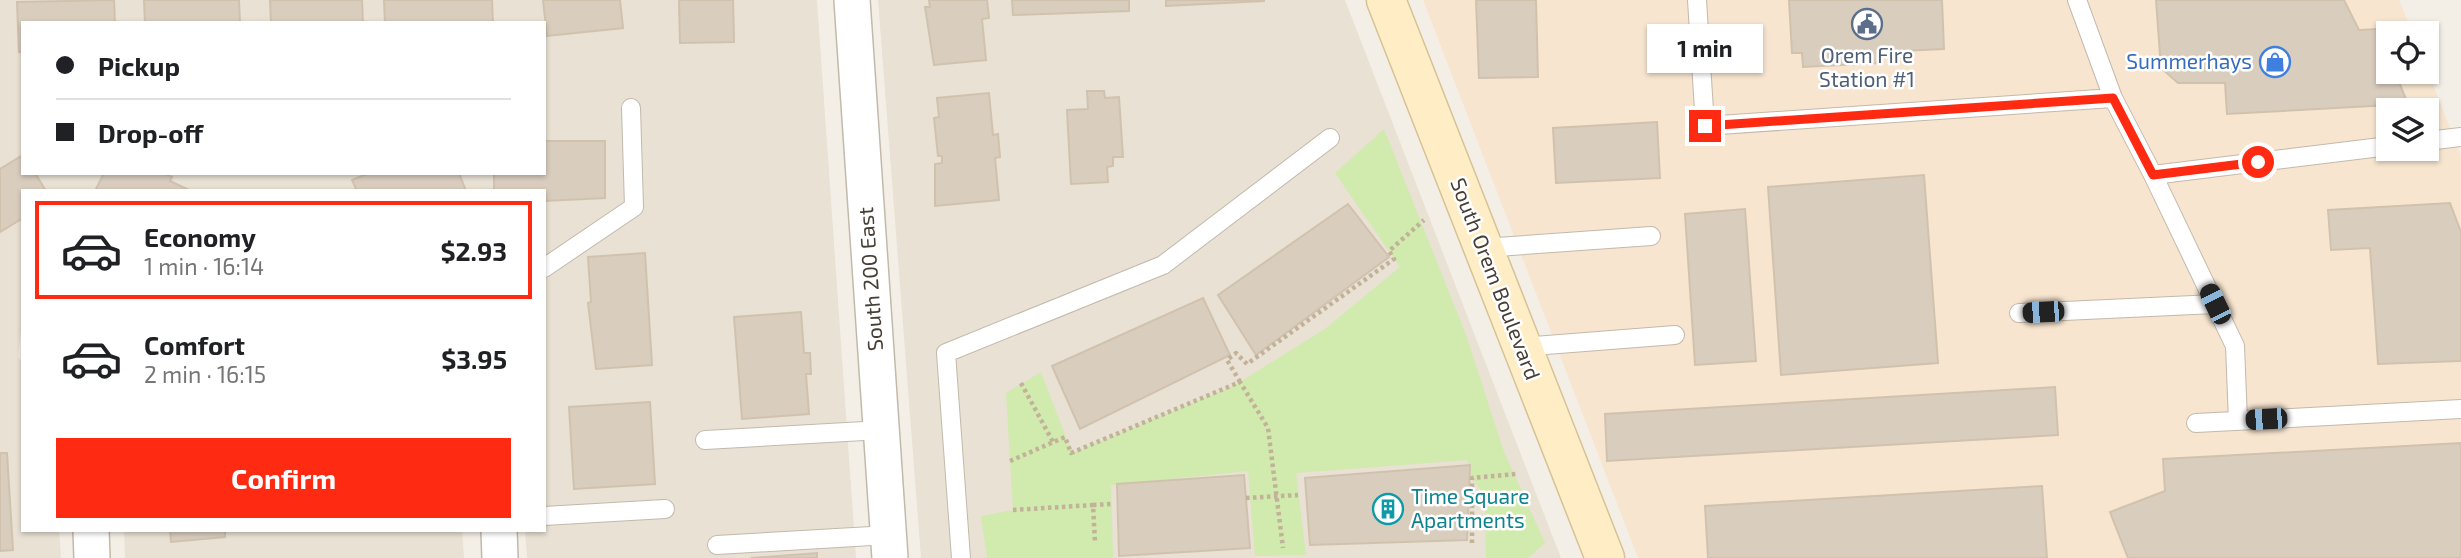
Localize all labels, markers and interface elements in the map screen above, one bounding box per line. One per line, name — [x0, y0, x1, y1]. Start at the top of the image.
public building icon: Orem Fire Station #1 — [1850, 7, 1884, 41]
map controls — [2376, 21, 2439, 161]
button: locate — [2376, 21, 2439, 84]
callout: 1 min — [1647, 24, 1763, 74]
text: 1 min — [1677, 34, 1733, 62]
place label: Orem Fire Station #1 — [1819, 42, 1915, 91]
shop icon: Summerhays — [2258, 45, 2292, 79]
place label: Summerhays — [2126, 48, 2252, 73]
text: Pickup — [98, 50, 180, 81]
button: layers — [2376, 98, 2439, 161]
route end — [1689, 110, 1721, 142]
text: Drop-off — [98, 117, 203, 148]
route start — [2242, 146, 2274, 178]
street label: South Orem Boulevard — [1446, 174, 1546, 383]
street label: South 200 East — [852, 206, 887, 352]
icon: car — [60, 219, 123, 282]
text: Economy — [144, 221, 256, 252]
text: $2.93 — [440, 235, 507, 266]
text: 1 min · 16:14 — [144, 252, 264, 280]
car — [2197, 281, 2234, 327]
car — [2022, 300, 2065, 324]
icon: car — [60, 327, 123, 390]
text: Comfort — [144, 329, 245, 360]
text: $3.95 — [441, 343, 507, 374]
text: 2 min · 16:15 — [144, 360, 266, 388]
car — [2245, 407, 2288, 431]
button: Confirm — [56, 438, 511, 518]
place label: Time Square Apartments — [1411, 483, 1529, 532]
building icon: Time Square Apartments — [1371, 492, 1405, 526]

